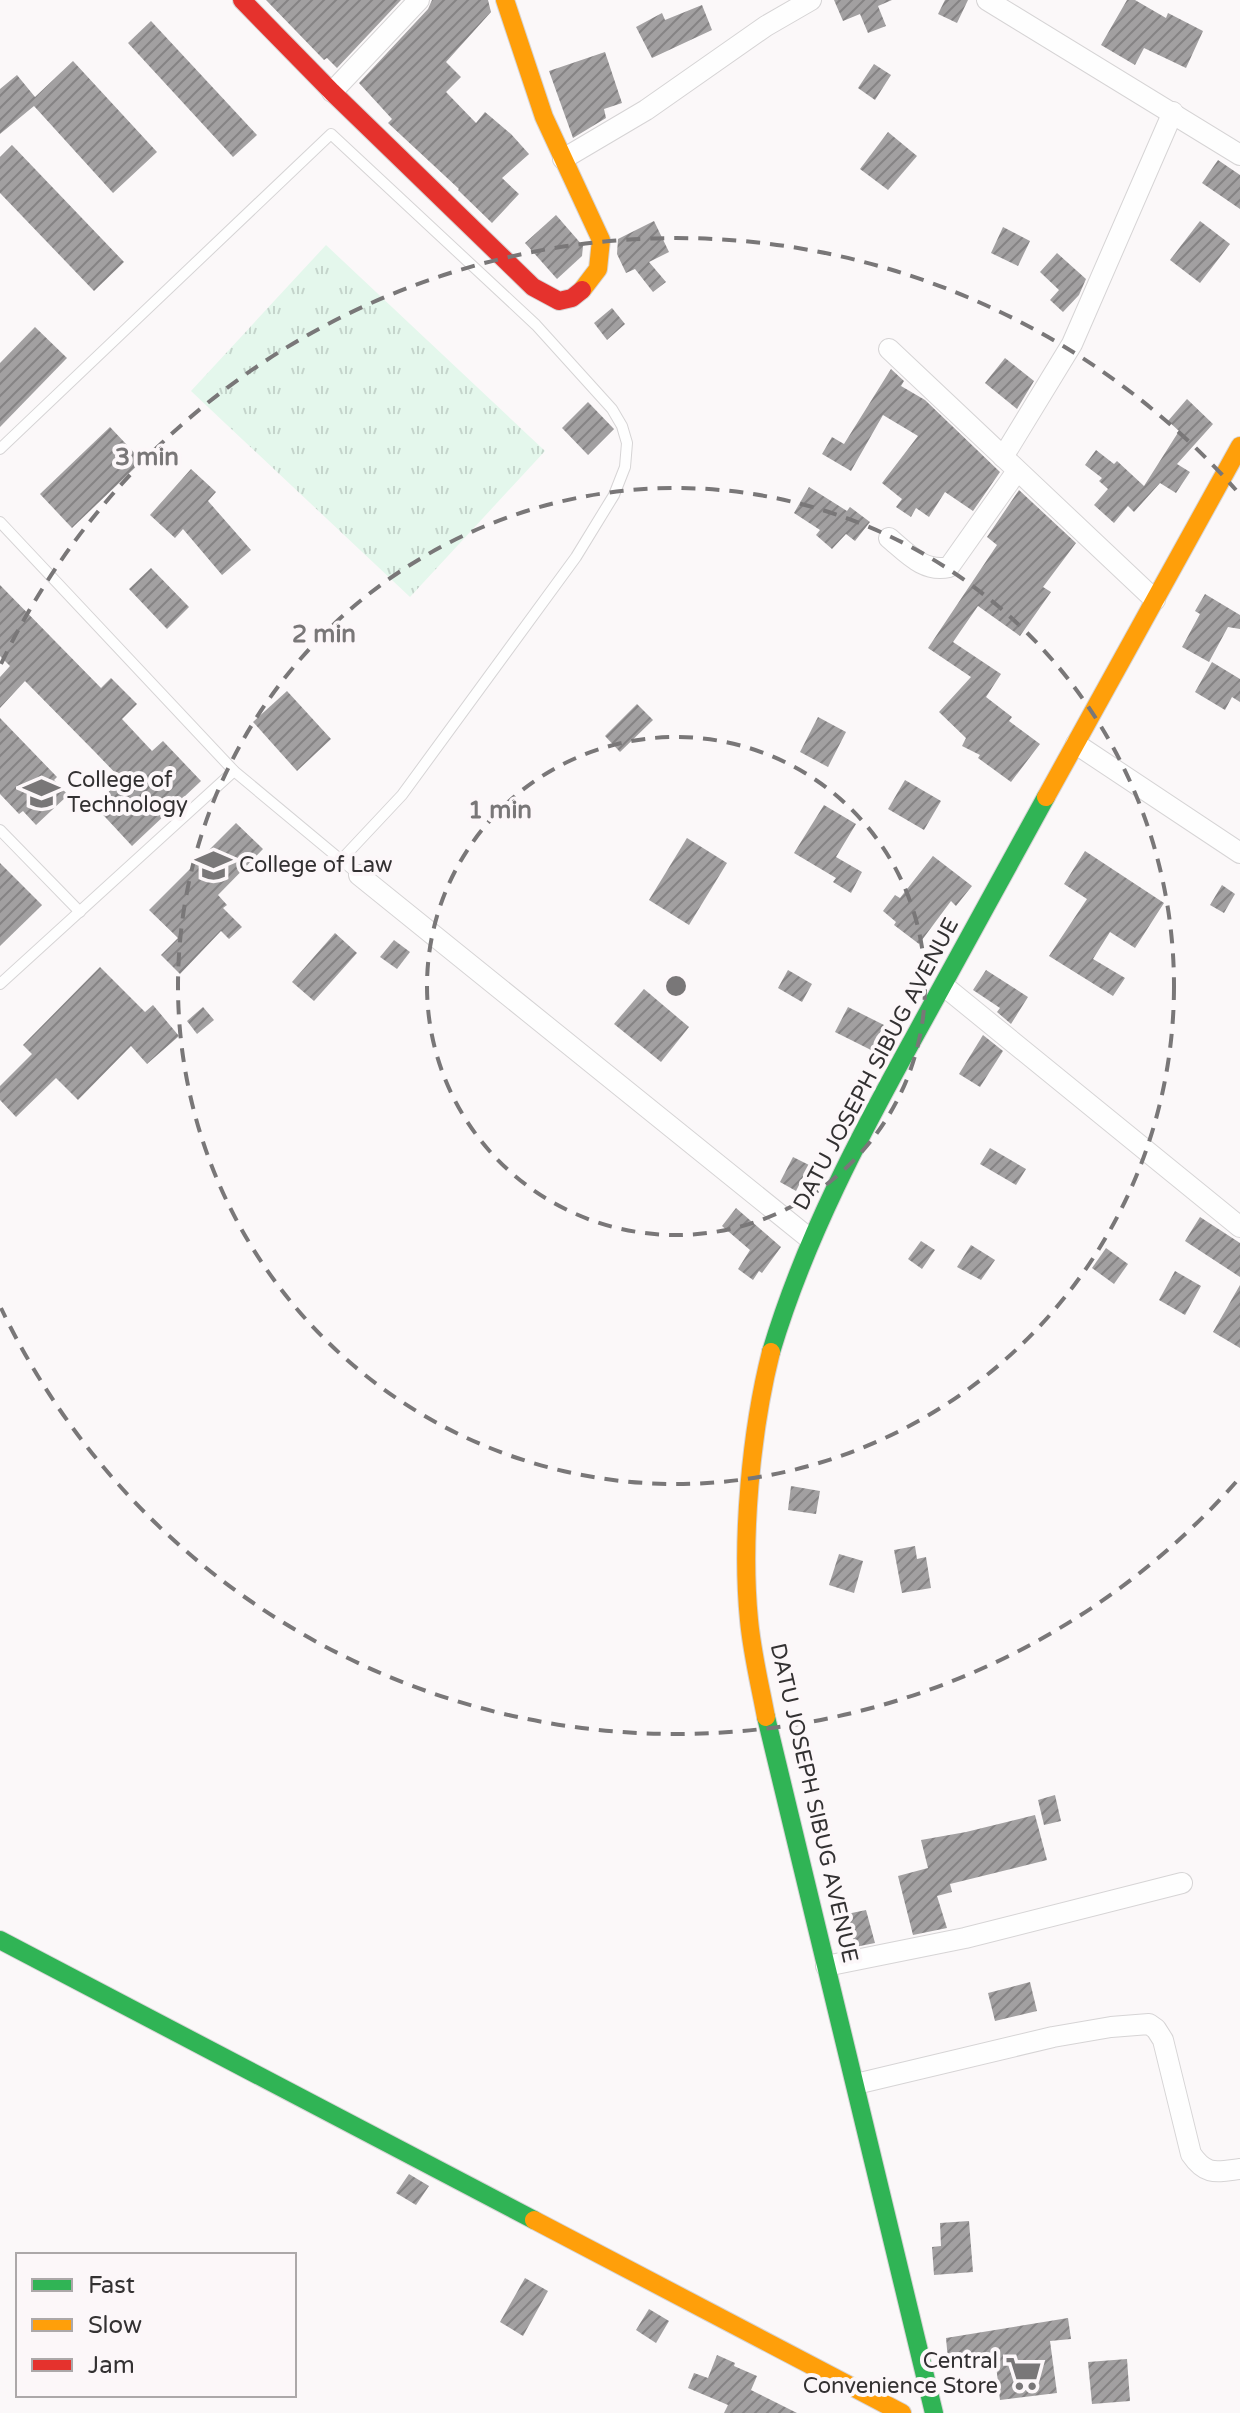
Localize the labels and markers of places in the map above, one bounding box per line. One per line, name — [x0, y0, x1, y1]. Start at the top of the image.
place label: College of Technology — [67, 767, 188, 818]
school or university icon: College of Technology — [22, 774, 60, 812]
school or university icon: College of Law — [194, 846, 232, 884]
place label: College of Law — [239, 852, 392, 878]
centre of rings — [662, 972, 690, 1000]
place label: Central Convenience Store — [803, 2348, 998, 2399]
supermarket icon: Central Convenience Store — [1005, 2355, 1043, 2393]

